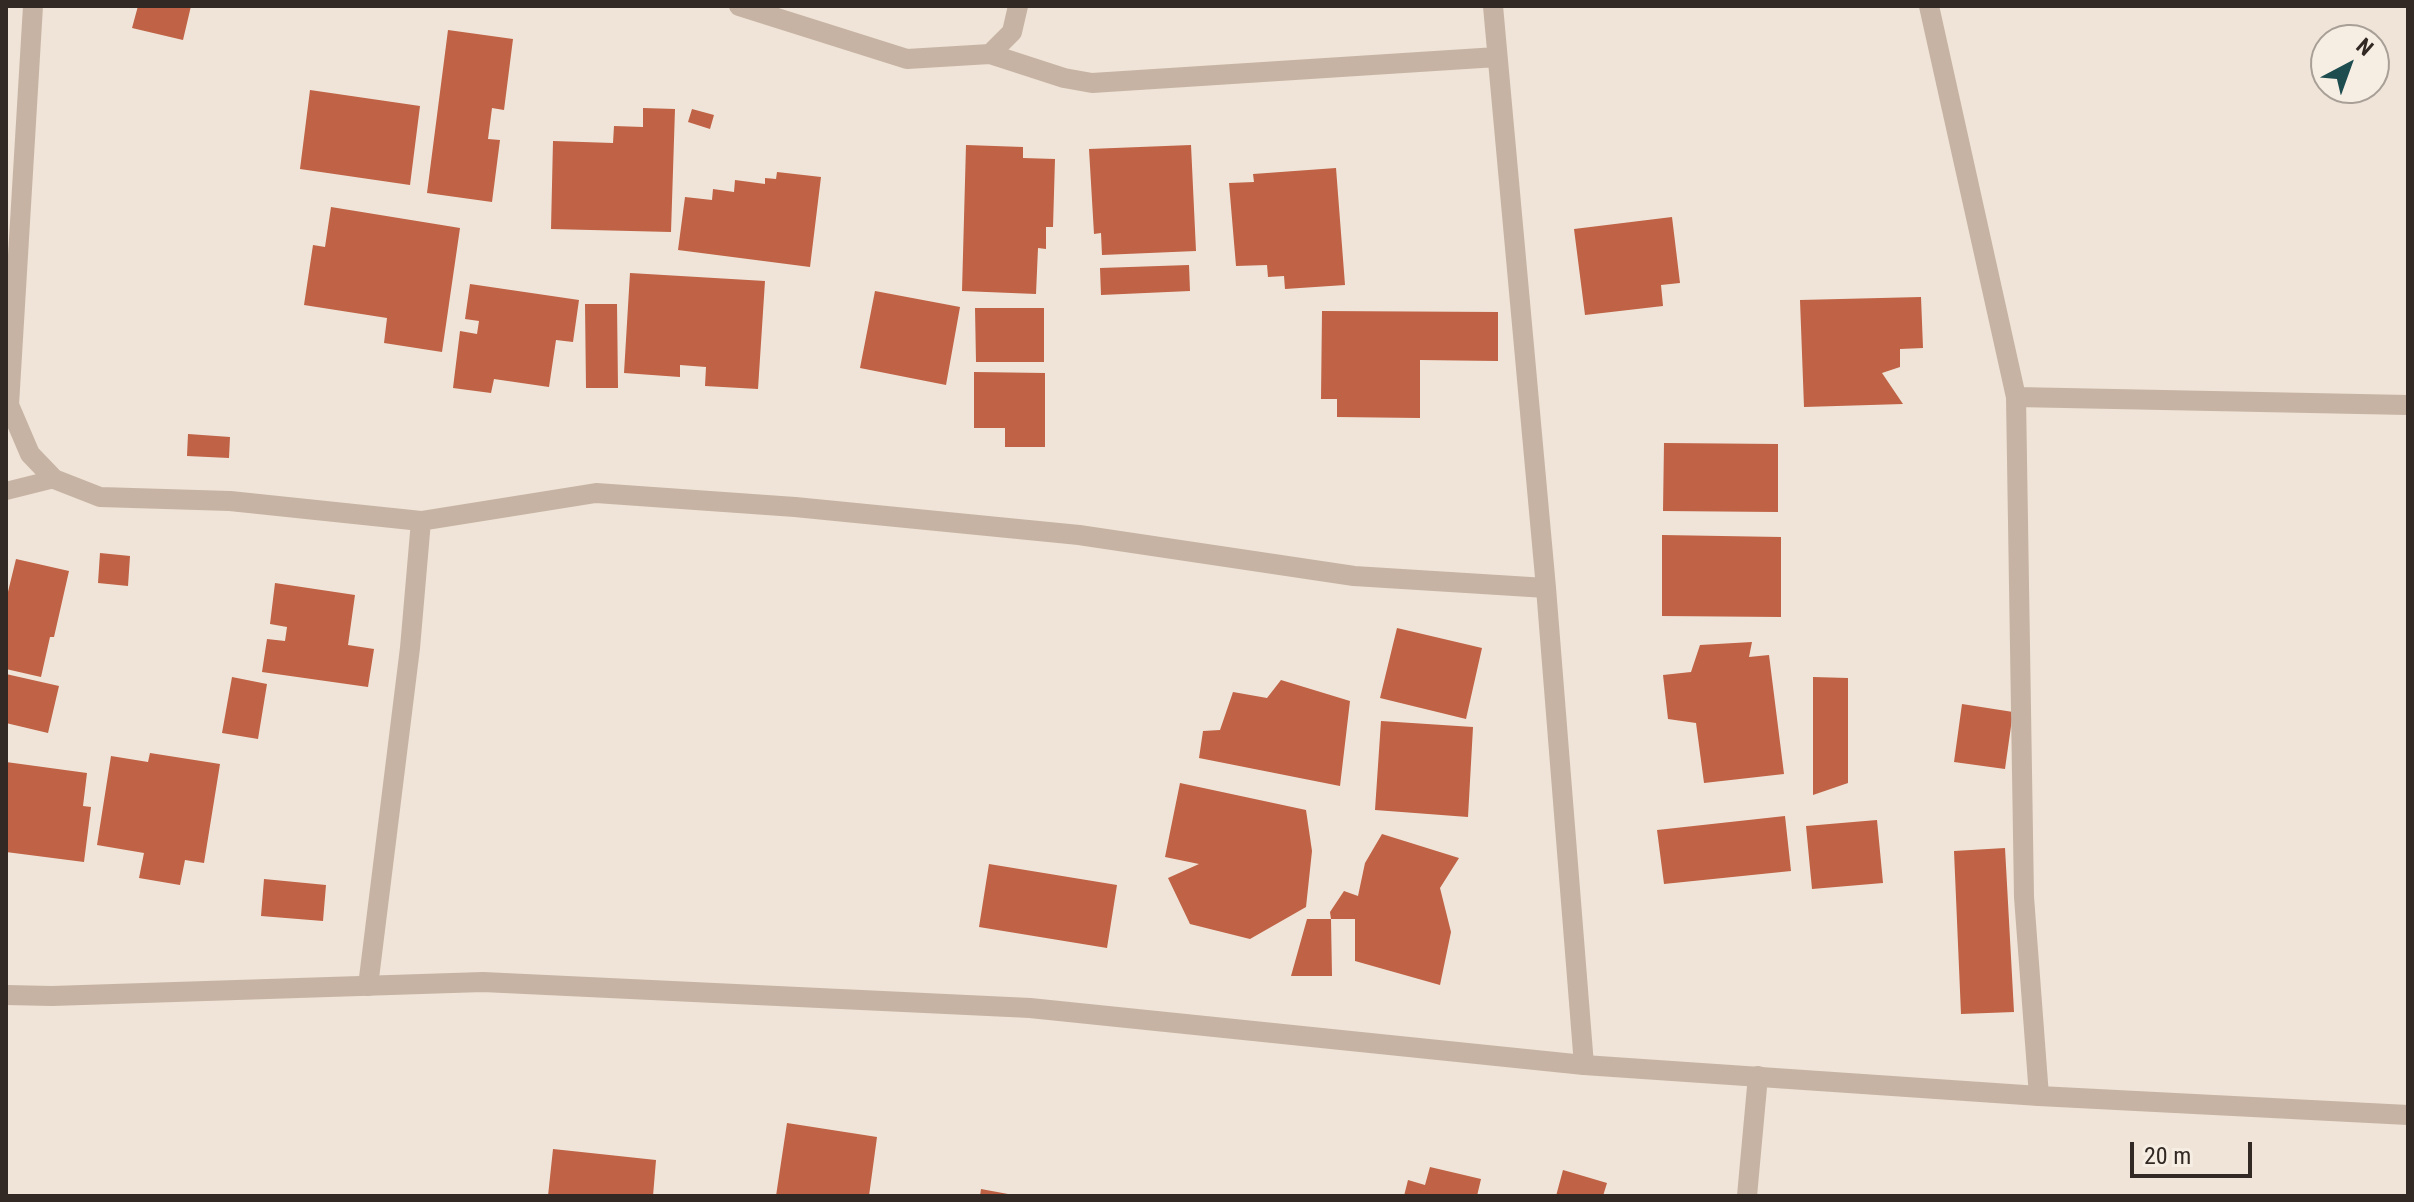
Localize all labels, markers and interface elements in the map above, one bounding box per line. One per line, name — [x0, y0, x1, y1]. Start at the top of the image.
north arrow — [2310, 24, 2390, 104]
text: N — [2351, 33, 2378, 61]
scale bar — [2134, 1126, 2256, 1176]
text: 20 m — [2144, 1142, 2191, 1170]

